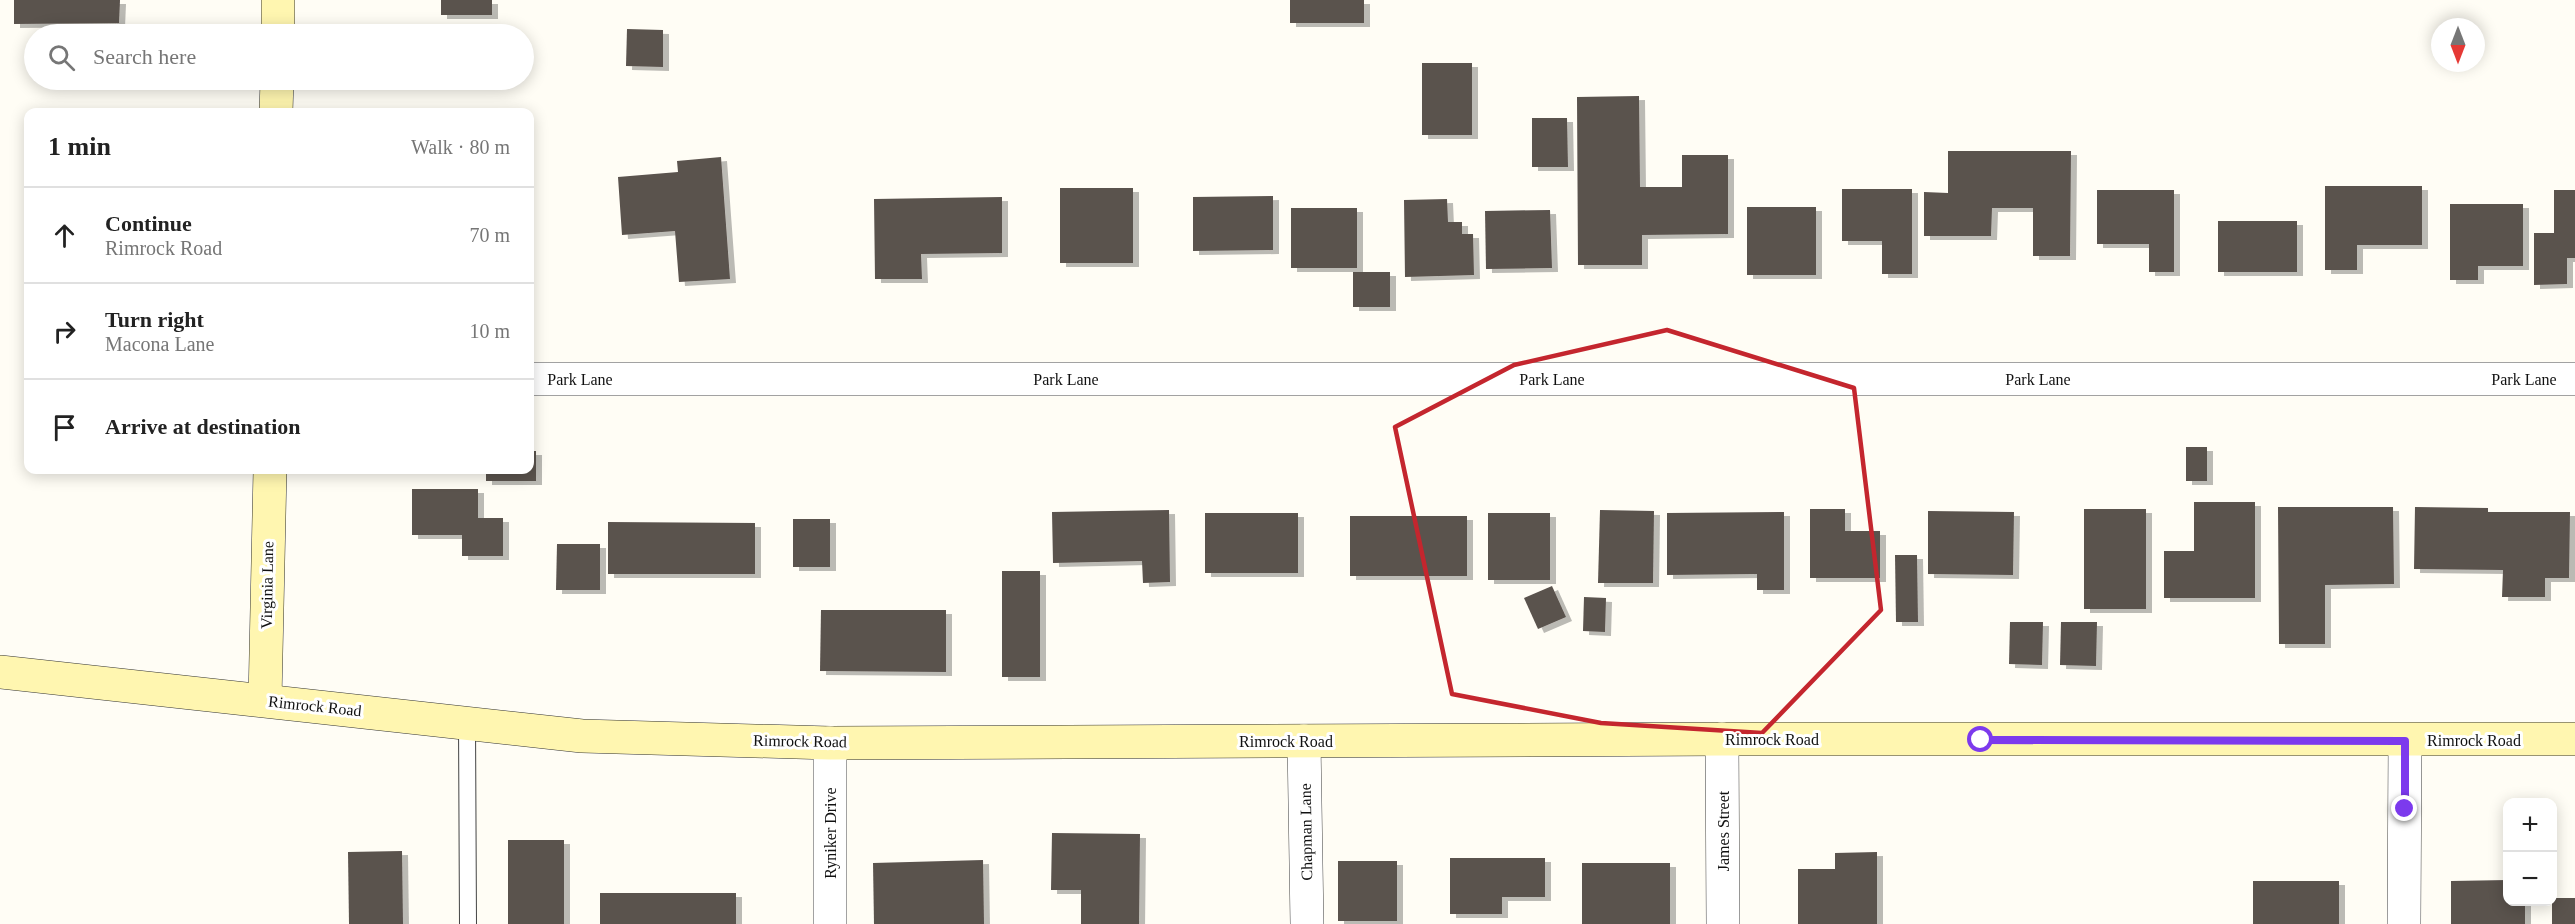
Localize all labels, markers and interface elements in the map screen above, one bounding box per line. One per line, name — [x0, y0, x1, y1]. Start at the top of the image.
north arrow — [2431, 18, 2485, 72]
search box — [24, 24, 534, 90]
icon: search — [45, 41, 78, 74]
text: Search here — [93, 44, 196, 69]
text: 1 min — [48, 132, 111, 161]
text: Walk · 80 m — [411, 136, 510, 158]
text: Continue — [105, 211, 192, 236]
icon: ahead — [48, 219, 81, 252]
text: 70 m — [469, 224, 510, 246]
text: Rimrock Road — [105, 237, 222, 259]
text: Turn right — [105, 307, 204, 332]
icon: right — [48, 315, 81, 348]
text: 10 m — [469, 320, 510, 342]
text: Macona Lane — [105, 333, 214, 355]
street label: Park Lane — [547, 371, 613, 388]
street label: Park Lane — [1033, 371, 1099, 388]
street label: Park Lane — [1519, 371, 1585, 388]
street label: Park Lane — [2005, 371, 2071, 388]
street label: Park Lane — [2491, 371, 2557, 388]
icon: arrive — [48, 411, 81, 444]
text: Arrive at destination — [105, 414, 301, 439]
street label: Virginia Lane — [258, 541, 277, 629]
street label: Rimrock Road — [267, 693, 363, 719]
route start — [1967, 726, 1993, 752]
street label: Rimrock Road — [1725, 731, 1819, 748]
street label: Rimrock Road — [753, 732, 847, 750]
street label: Rimrock Road — [2427, 732, 2521, 749]
street label: Rimrock Road — [1239, 733, 1333, 750]
street label: Chapman Lane — [1297, 783, 1316, 881]
street label: Ryniker Drive — [822, 787, 840, 879]
street label: James Street — [1715, 790, 1732, 871]
route end — [2391, 795, 2417, 821]
map controls — [2503, 798, 2557, 906]
button: + — [2503, 798, 2557, 852]
button: − — [2503, 852, 2557, 906]

